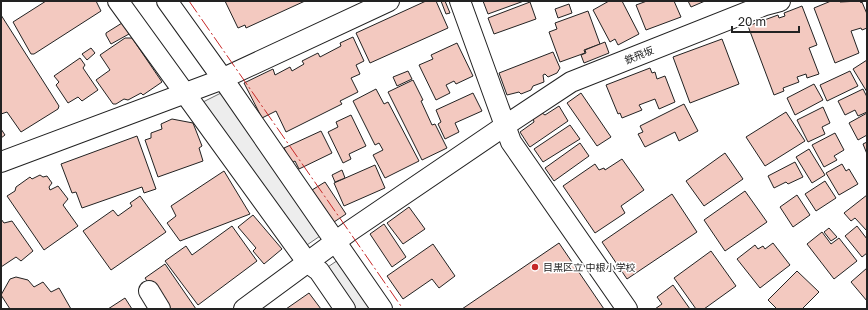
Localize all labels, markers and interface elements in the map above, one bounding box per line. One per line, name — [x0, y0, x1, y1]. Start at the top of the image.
scale bar — [732, 8, 799, 34]
text: 20 m — [738, 14, 766, 29]
street label: 鉄飛坂 — [623, 44, 655, 66]
place label: 目黒区立 中根小学校 — [543, 261, 636, 273]
marker: 目黒区立 中根小学校 — [530, 262, 540, 272]

